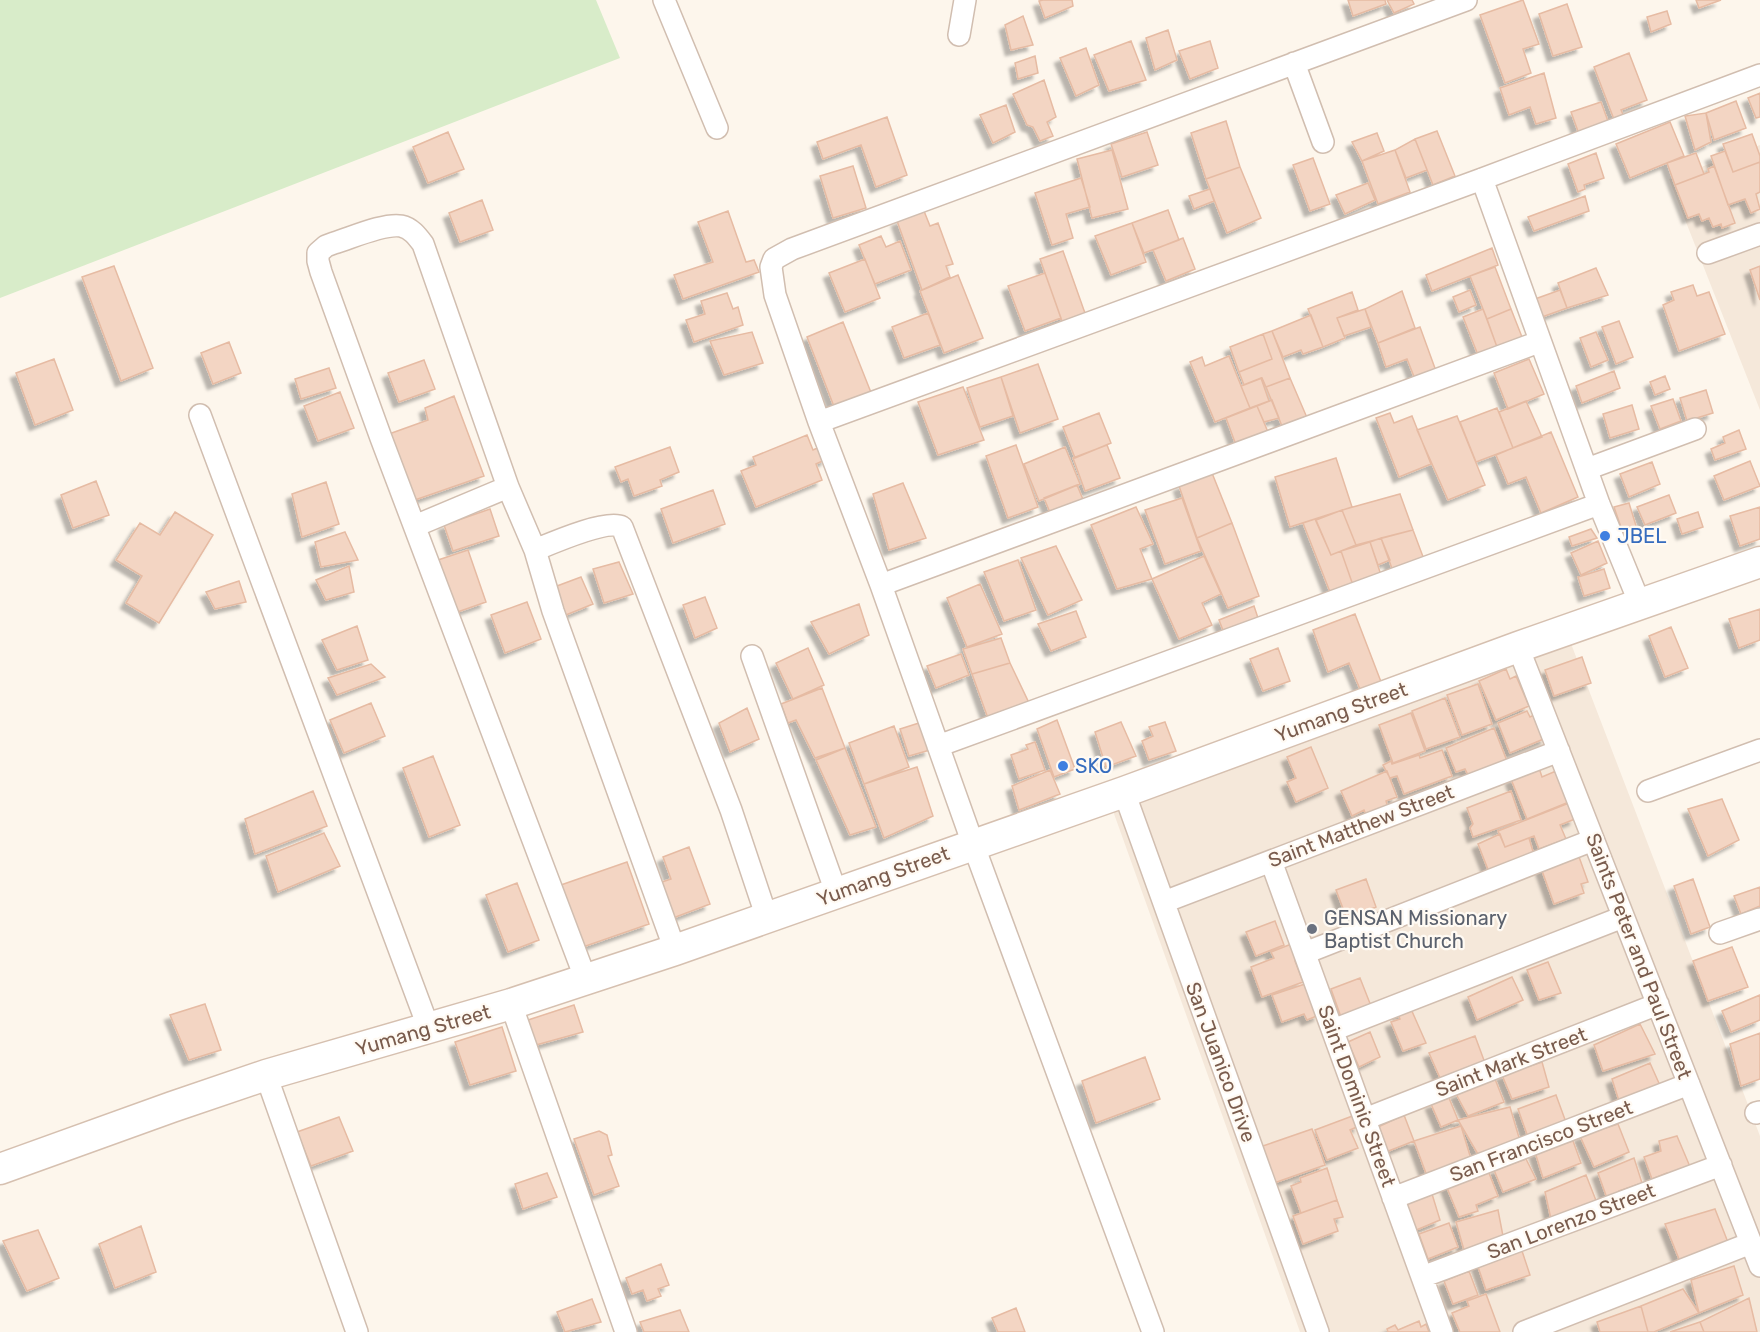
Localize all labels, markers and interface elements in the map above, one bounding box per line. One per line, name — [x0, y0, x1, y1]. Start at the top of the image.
place label: JBEL — [1617, 524, 1666, 548]
marker: JBEL — [1598, 529, 1612, 543]
street label: Yumang Street — [1271, 677, 1411, 747]
place label: SKO — [1075, 754, 1112, 778]
marker: SKO — [1056, 759, 1070, 773]
street label: Saint Matthew Street — [1265, 779, 1457, 872]
street label: Saints Peter and Paul Street — [1581, 830, 1697, 1082]
street label: Yumang Street — [813, 841, 953, 911]
place label: GENSAN Missionary Baptist Church — [1324, 906, 1507, 953]
marker: GENSAN Missionary Baptist Church — [1305, 922, 1319, 936]
street label: San Juanico Drive — [1181, 979, 1261, 1145]
street label: Yumang Street — [353, 999, 493, 1061]
street label: Saint Dominic Street — [1313, 1002, 1401, 1190]
street label: Saint Mark Street — [1432, 1022, 1590, 1102]
street label: San Francisco Street — [1446, 1095, 1636, 1187]
street label: San Lorenzo Street — [1484, 1178, 1659, 1264]

